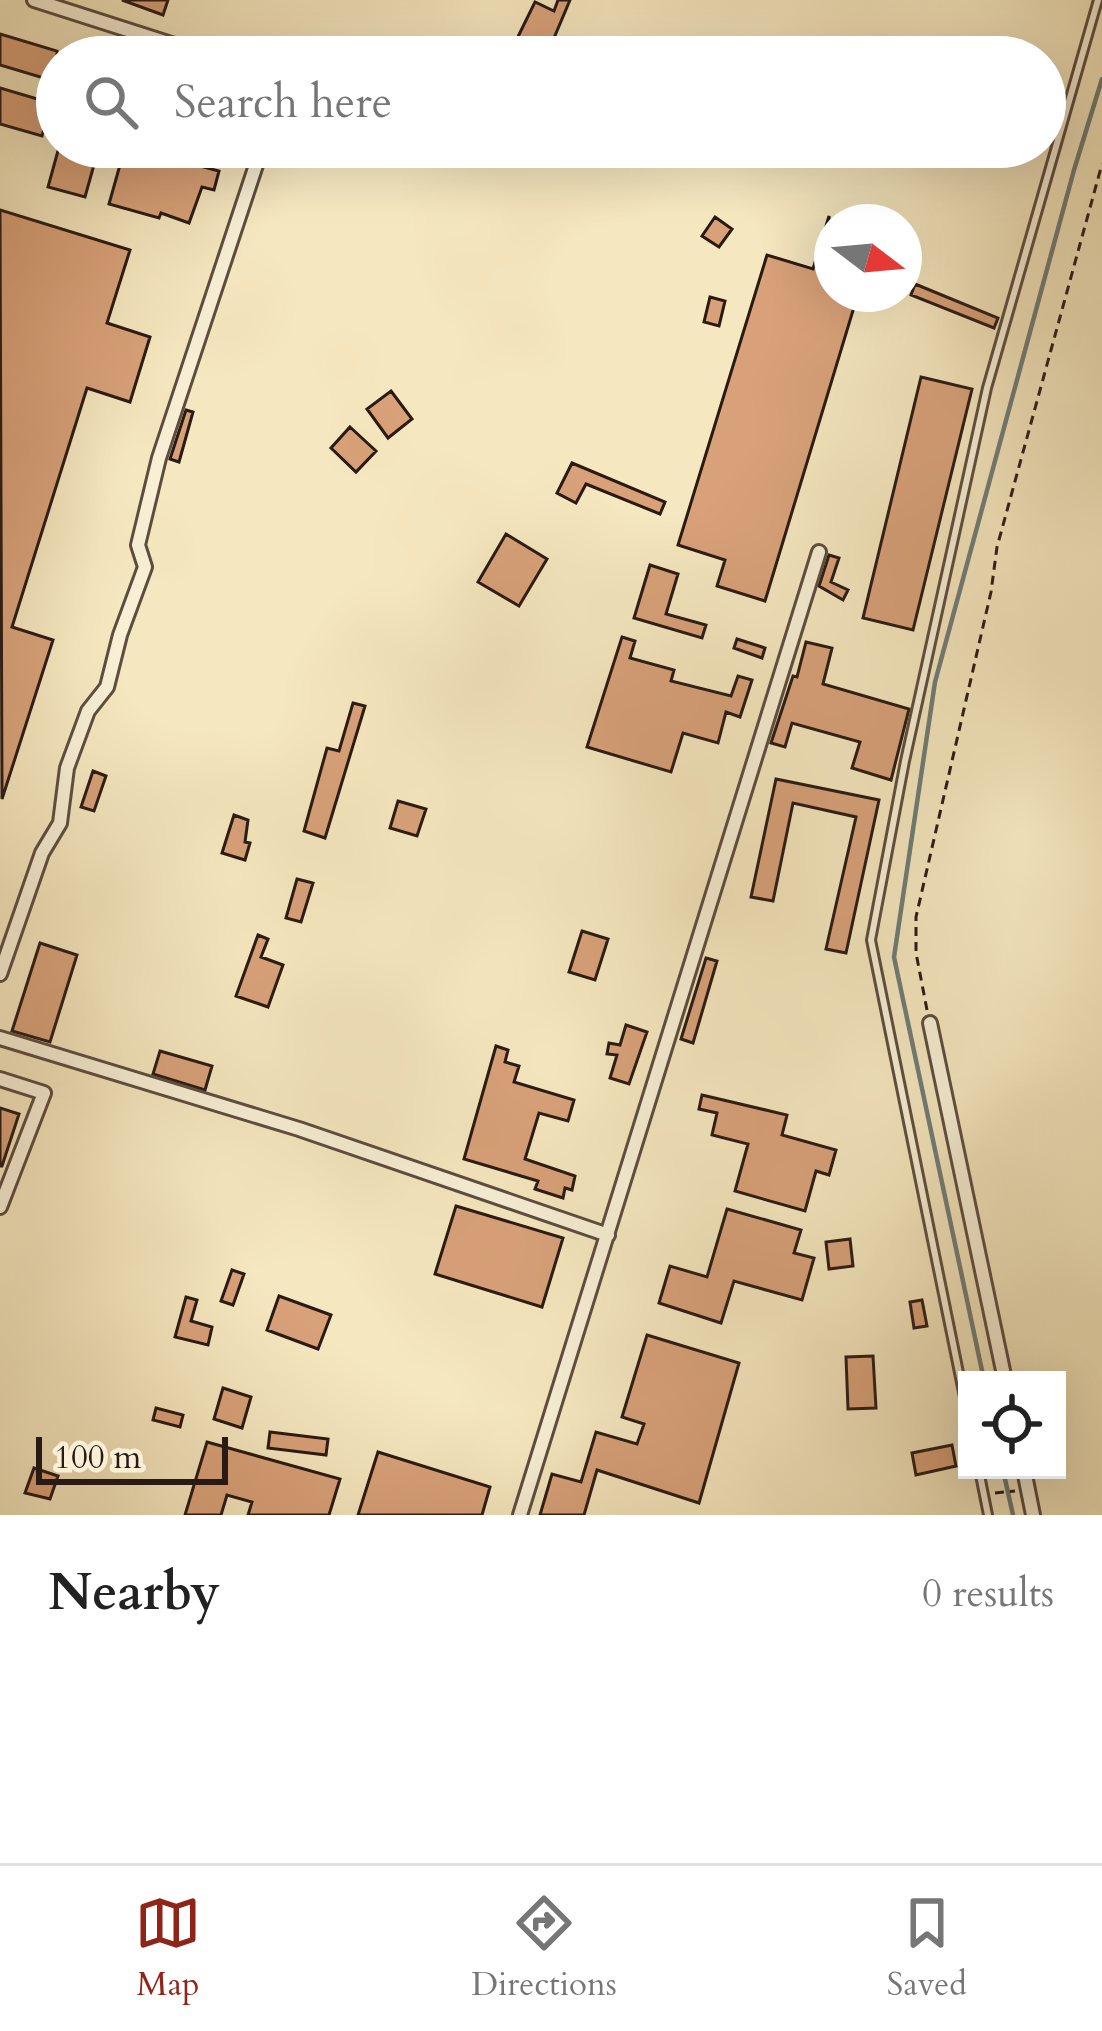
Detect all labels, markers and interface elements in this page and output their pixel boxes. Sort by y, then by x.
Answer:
search box [36,36,1066,168]
icon: search [78,69,144,135]
text: Search here [174,72,392,133]
north arrow [814,204,922,312]
map controls [958,1371,1066,1479]
button: locate [958,1371,1066,1479]
scale bar [36,1431,228,1484]
text: 100 m [54,1435,141,1480]
text: Nearby [48,1558,220,1628]
text: 0 results [922,1567,1054,1620]
tab: Map [135,1890,201,2007]
tab: Directions [471,1890,617,2007]
tab: Saved [887,1890,967,2007]

